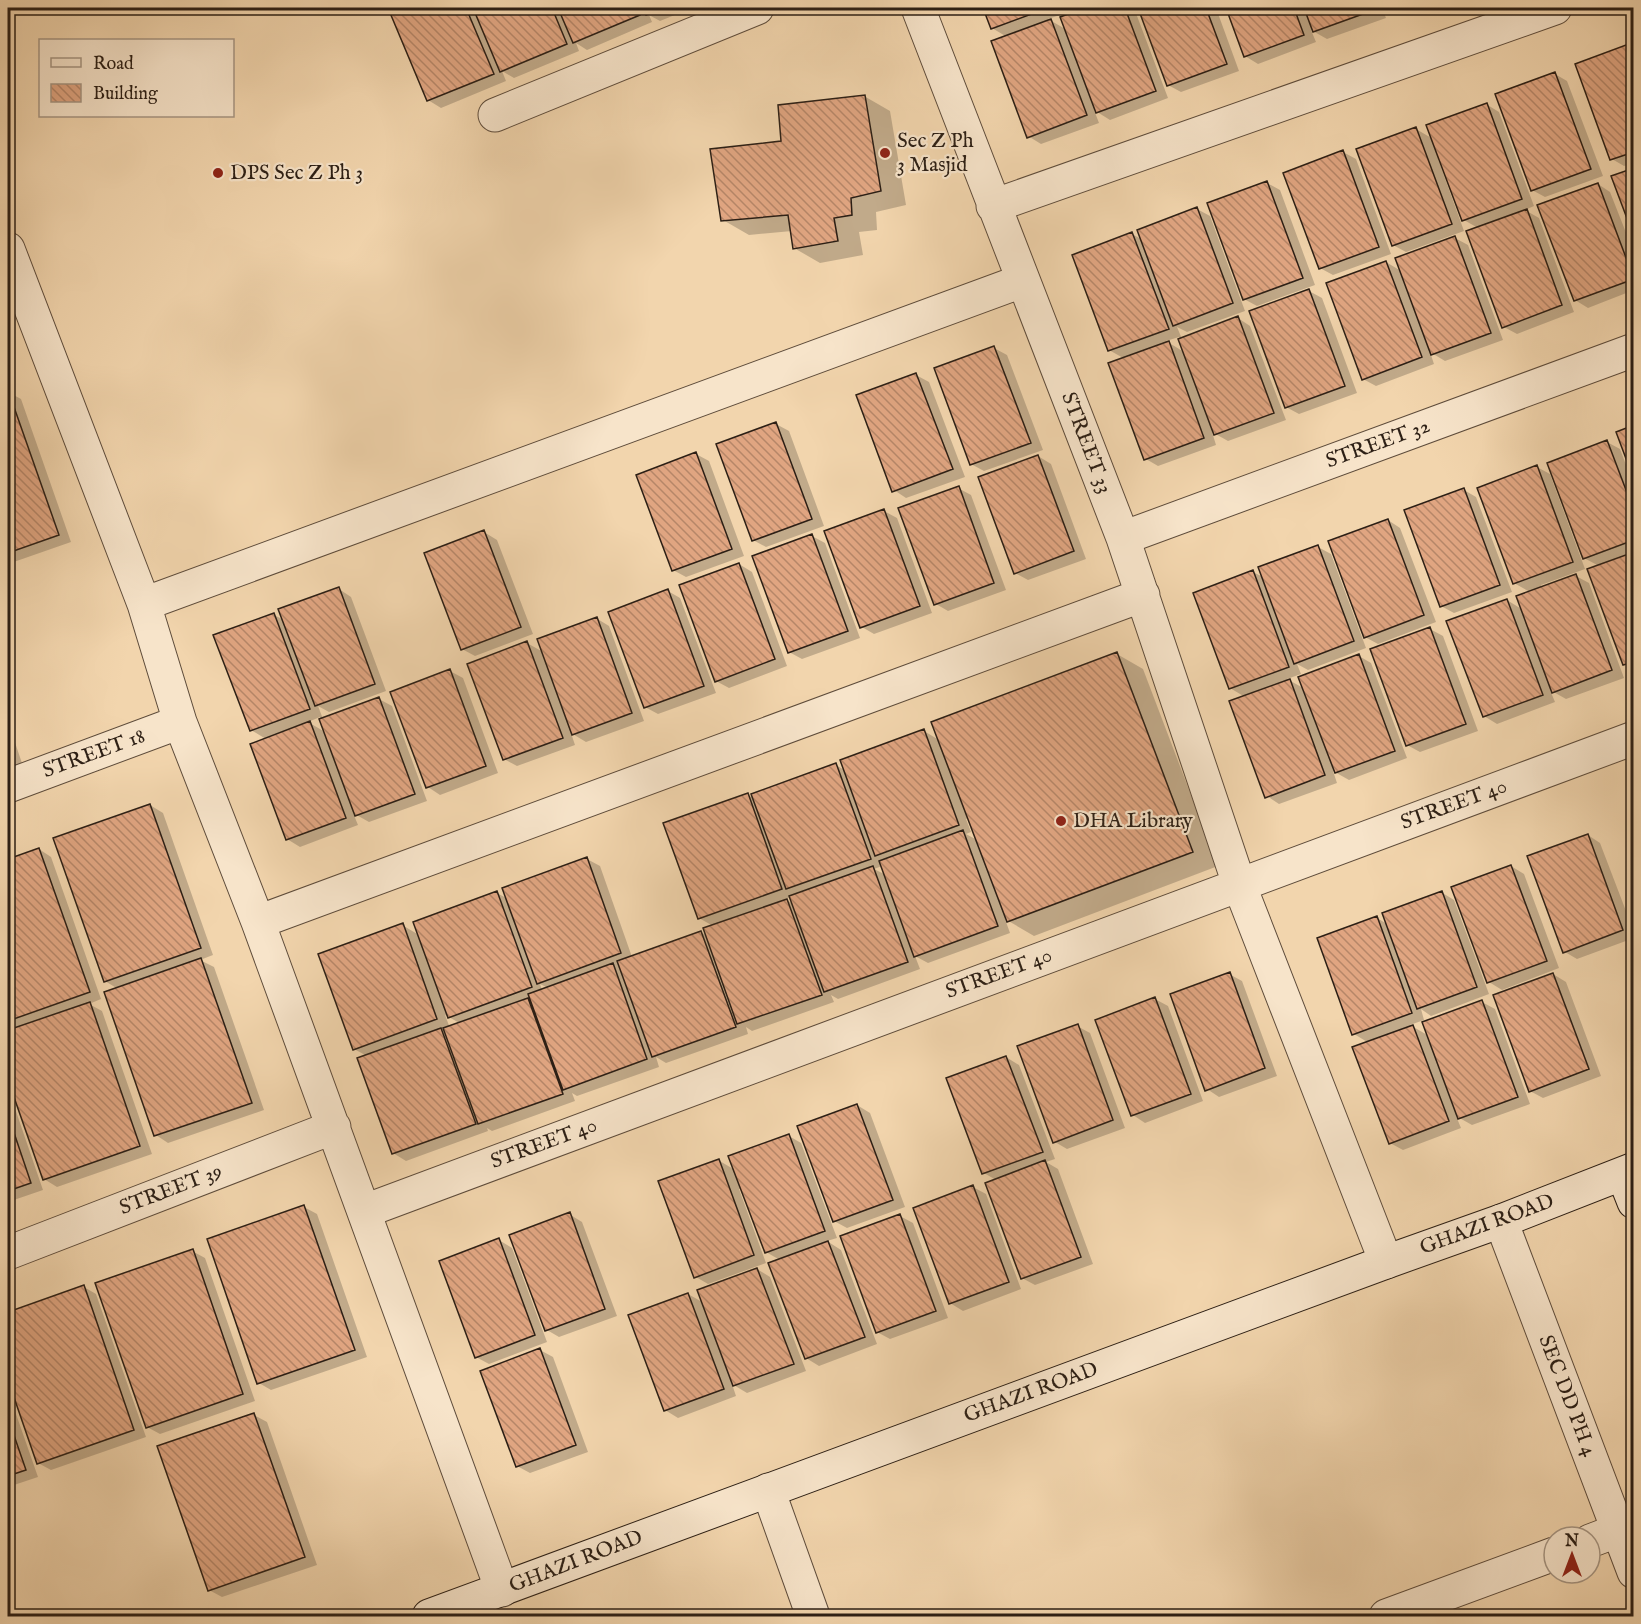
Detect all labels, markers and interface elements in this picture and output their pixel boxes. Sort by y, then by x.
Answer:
legend [39,39,234,117]
text: Road [93,53,134,76]
text: Building [93,83,158,106]
place label: Sec Z Ph 3 Masjid [897,128,974,179]
marker: Sec Z Ph 3 Masjid [878,146,892,160]
place label: DPS Sec Z Ph 3 [230,160,363,187]
marker: DPS Sec Z Ph 3 [211,166,225,180]
street label: STREET 33 [1054,388,1118,498]
street label: STREET 32 [1322,413,1434,475]
street label: STREET 18 [39,723,149,785]
street label: STREET 40 [1397,773,1511,837]
place label: DHA Library [1073,808,1194,835]
marker: DHA Library [1054,814,1068,828]
street label: STREET 40 [942,942,1056,1006]
street label: STREET 40 [487,1112,601,1176]
street label: STREET 39 [116,1158,226,1222]
street label: GHAZI ROAD [1416,1188,1558,1262]
street label: SEC DD PH 4 [1531,1331,1603,1461]
street label: GHAZI ROAD [960,1356,1102,1430]
street label: GHAZI ROAD [505,1524,647,1600]
north arrow [1542,1525,1602,1585]
text: N [1564,1532,1579,1552]

